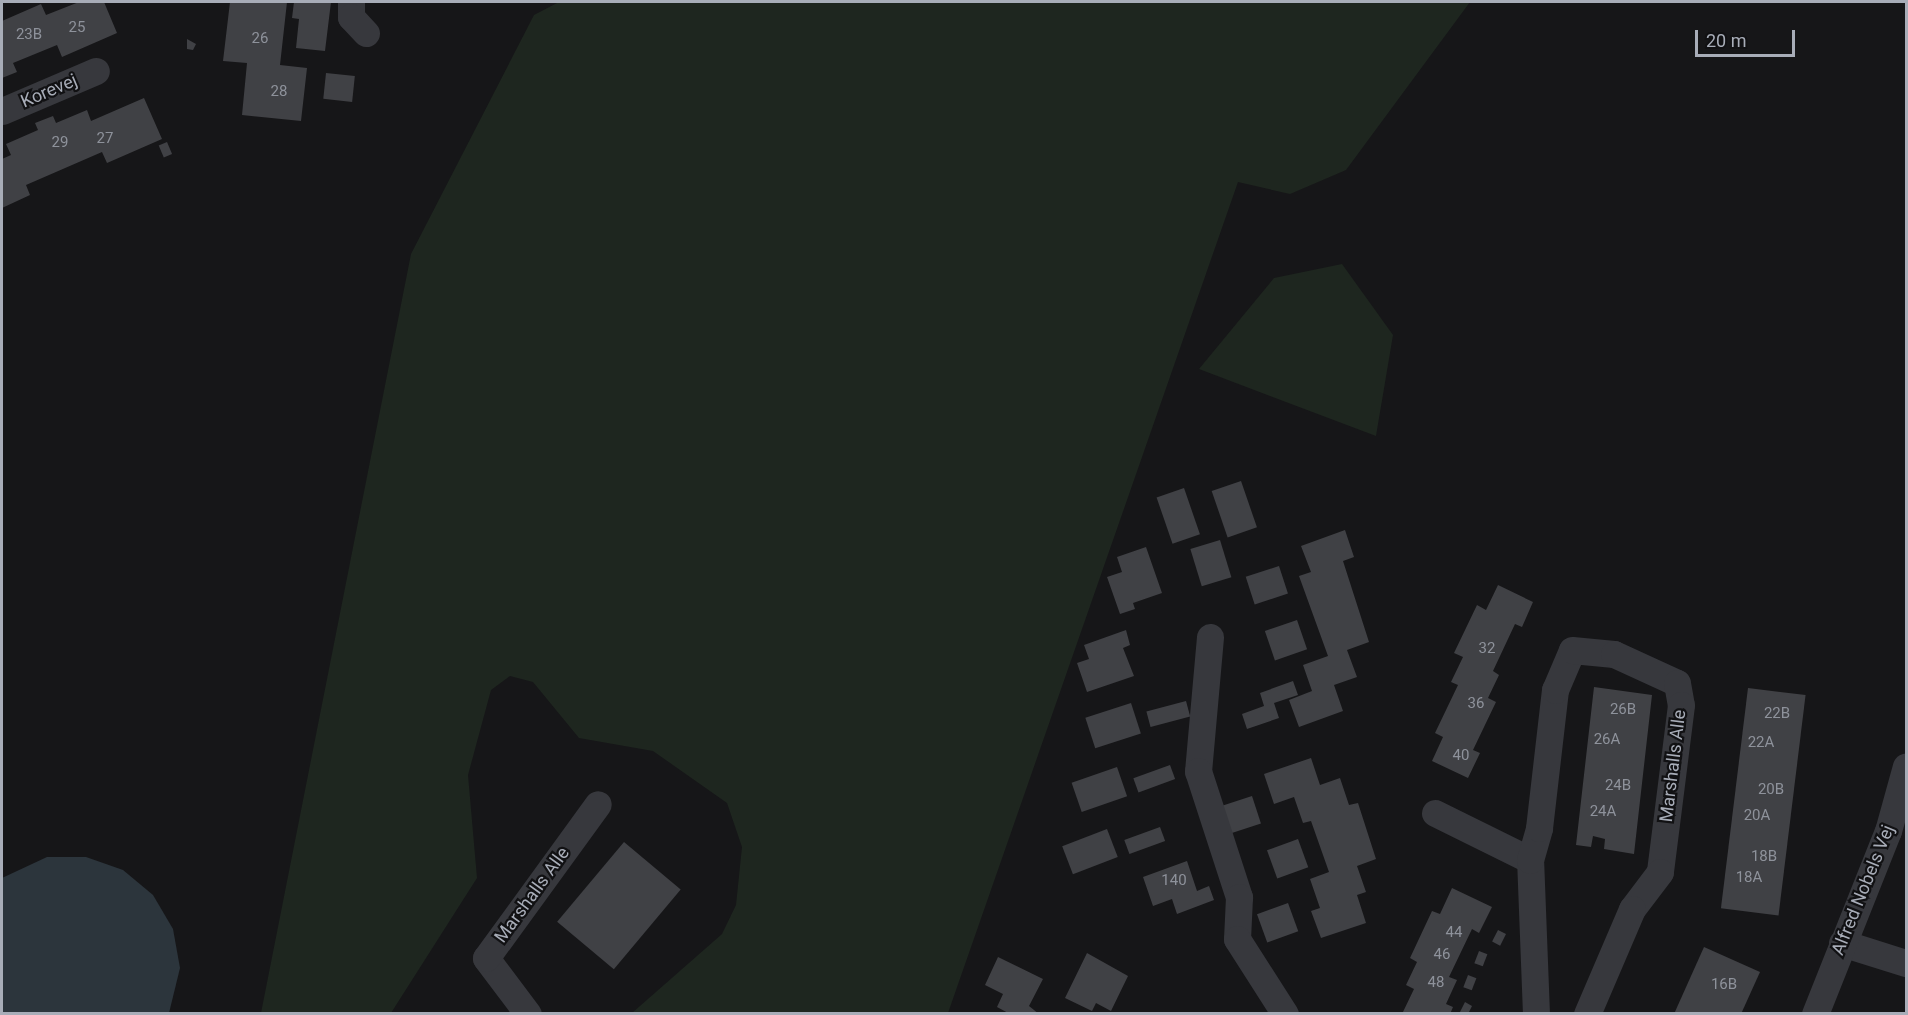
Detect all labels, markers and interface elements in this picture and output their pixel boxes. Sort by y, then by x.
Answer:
scale bar [1698,18,1798,56]
house number: 25 [69,19,85,37]
house number: 23B [16,26,42,44]
house number: 26 [252,30,268,48]
text: 20 m [1706,30,1746,51]
street label: Korevej [18,70,80,112]
house number: 28 [271,83,287,101]
house number: 27 [97,130,113,148]
house number: 29 [52,134,68,152]
house number: 32 [1479,640,1495,658]
house number: 36 [1468,695,1484,713]
house number: 26B [1610,701,1636,719]
house number: 22B [1764,705,1790,723]
street label: Marshalls Alle [1655,709,1691,823]
house number: 26A [1594,731,1620,749]
house number: 22A [1748,734,1774,752]
house number: 40 [1453,747,1469,765]
house number: 24B [1605,777,1631,795]
house number: 20B [1758,781,1784,799]
house number: 24A [1590,803,1616,821]
house number: 20A [1744,807,1770,825]
street label: Alfred Nobels Vej [1827,822,1899,958]
street label: Marshalls Alle [490,843,574,947]
house number: 18B [1751,848,1777,866]
house number: 18A [1736,869,1762,887]
house number: 140 [1161,872,1187,890]
house number: 44 [1446,924,1462,942]
house number: 46 [1434,946,1450,964]
house number: 48 [1428,974,1444,992]
house number: 16B [1711,976,1737,994]

